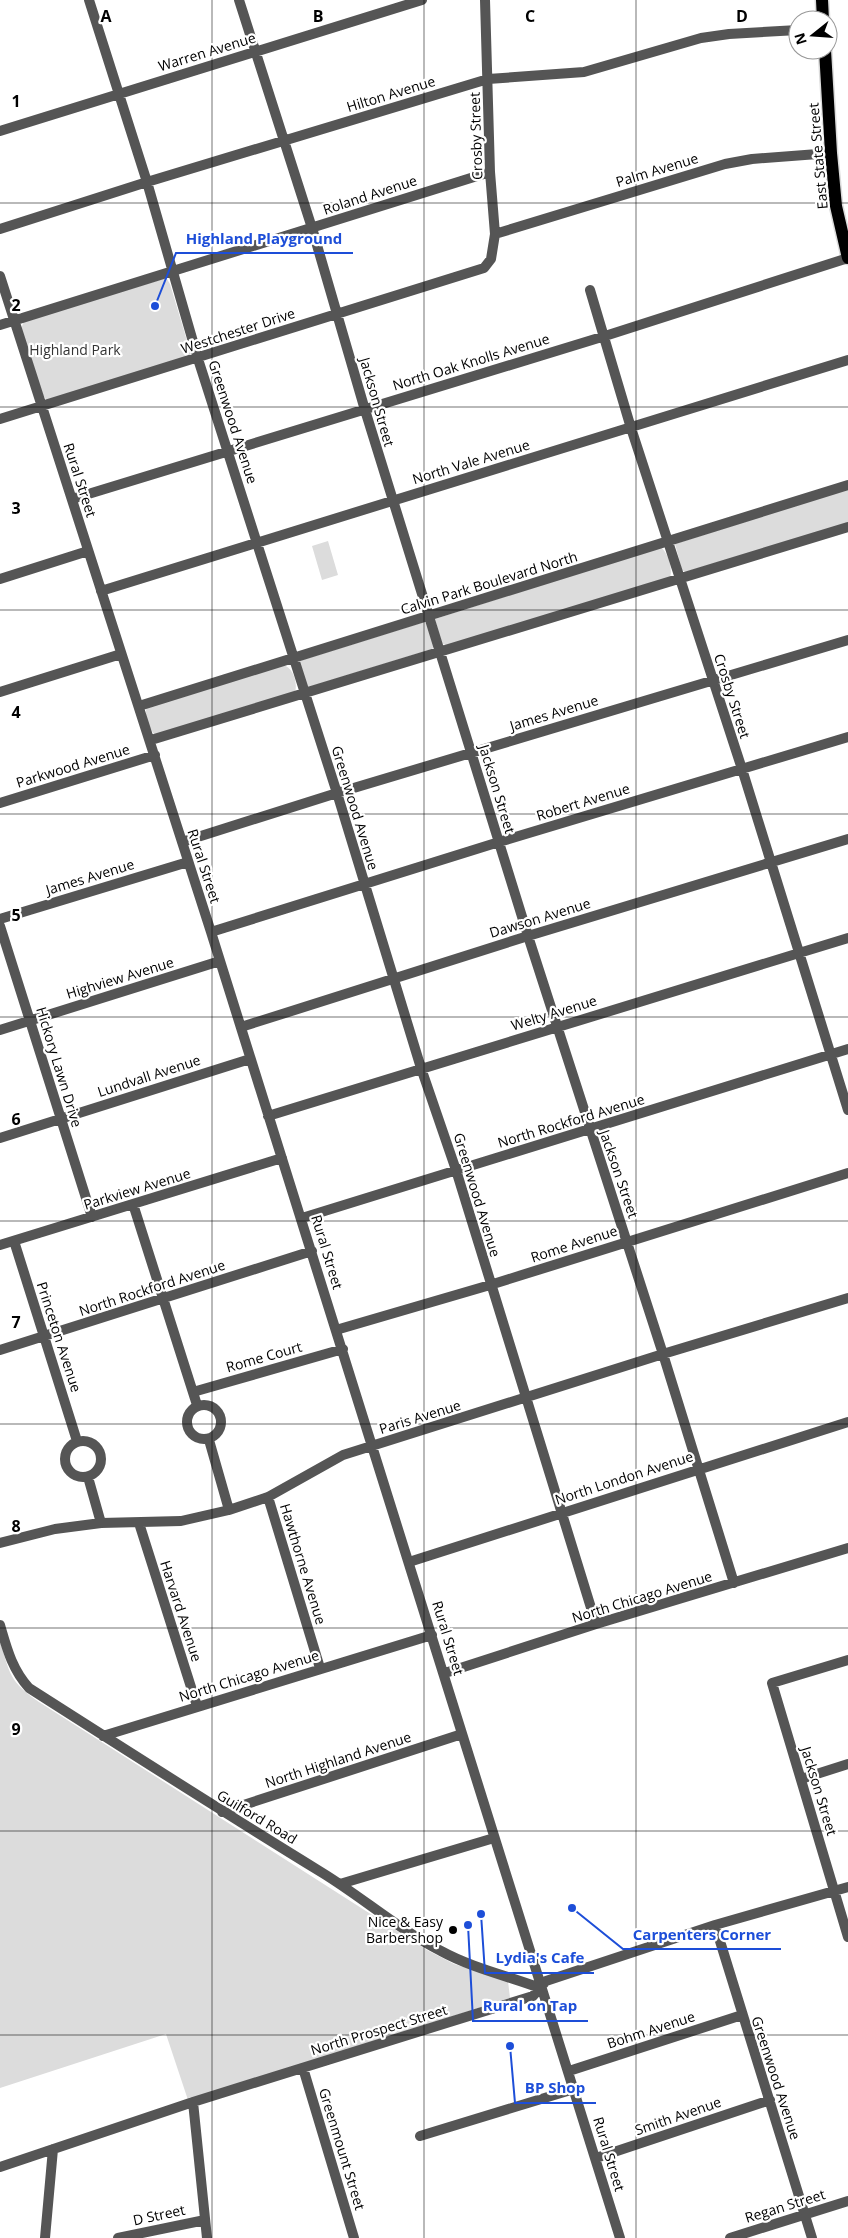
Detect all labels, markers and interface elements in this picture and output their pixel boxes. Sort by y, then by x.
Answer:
text: A [100,5,112,27]
text: B [313,5,323,27]
text: C [525,5,535,27]
text: D [736,5,748,27]
north arrow [788,10,838,60]
street label: Warren Avenue [156,28,258,75]
text: N [789,31,811,47]
street label: Hilton Avenue [344,71,438,116]
text: 1 [11,90,21,112]
street label: Crosby Street [464,92,487,180]
street label: East State Street [803,102,832,210]
street label: Palm Avenue [613,148,700,191]
street label: Roland Avenue [320,170,419,219]
callout: Highland Playground [176,223,353,253]
text: Highland Playground [186,228,342,248]
text: 2 [11,294,21,316]
street label: Westchester Drive [178,303,297,358]
street label: North Oak Knolls Avenue [390,329,552,394]
park label: Highland Park [29,340,121,359]
street label: Jackson Street [355,353,399,449]
street label: Greenwood Avenue [205,358,262,486]
street label: North Vale Avenue [410,435,532,488]
street label: Rural Street [60,440,101,519]
text: 3 [11,497,21,519]
street label: Calvin Park Boulevard North [398,547,580,619]
street label: Crosby Street [710,651,755,741]
street label: James Avenue [505,690,600,736]
text: 4 [11,701,21,723]
street label: Parkwood Avenue [14,739,132,792]
street label: Jackson Street [474,740,520,836]
street label: Greenwood Avenue [328,743,383,872]
street label: Robert Avenue [534,778,632,825]
street label: Rural Street [184,826,225,905]
street label: James Avenue [41,854,136,900]
street label: Dawson Avenue [487,893,593,942]
text: 5 [11,904,21,926]
street label: Highview Avenue [64,952,176,1003]
street label: Welty Avenue [509,990,599,1035]
street label: Hickory Lawn Drive [32,1004,87,1130]
street label: Lundvall Avenue [95,1050,203,1101]
street label: North Rockford Avenue [495,1089,647,1152]
text: 6 [11,1108,21,1130]
street label: Jackson Street [595,1125,643,1220]
street label: Greenwood Avenue [450,1130,505,1259]
street label: Parkview Avenue [81,1163,193,1214]
street label: Rural Street [307,1212,348,1291]
street label: Rome Avenue [528,1221,620,1267]
street label: North Rockford Avenue [76,1255,228,1320]
street label: Princeton Avenue [33,1279,86,1395]
text: 7 [11,1311,21,1333]
street label: Rome Court [224,1337,304,1376]
street label: Paris Avenue [377,1395,463,1438]
street label: North London Avenue [552,1446,695,1509]
street label: Hawthorne Avenue [276,1501,331,1627]
text: 8 [11,1515,21,1537]
street label: Harvard Avenue [156,1558,207,1664]
street label: North Chicago Avenue [569,1566,714,1627]
street label: Rural Street [428,1598,469,1677]
street label: North Chicago Avenue [176,1645,321,1706]
text: 9 [11,1718,21,1740]
street label: North Highland Avenue [262,1727,414,1792]
street label: Jackson Street [796,1742,842,1838]
street label: Guilford Road [214,1785,301,1848]
place label: Nice & Easy Barbershop [366,1912,444,1947]
callout: Carpenters Corner [623,1919,781,1949]
marker: Nice & Easy Barbershop [447,1924,459,1936]
text: Carpenters Corner [633,1924,771,1944]
callout: Lydia's Cafe [485,1943,594,1973]
text: Lydia's Cafe [496,1947,585,1967]
callout: Rural on Tap [473,1991,588,2021]
text: Rural on Tap [483,1995,577,2015]
street label: North Prospect Street [308,2000,450,2059]
street label: Bohm Avenue [604,2006,697,2053]
street label: Greenwood Avenue [748,2014,805,2142]
callout: BP Shop [515,2073,596,2103]
text: BP Shop [525,2077,585,2097]
street label: Greenmount Street [315,2086,370,2212]
street label: Smith Avenue [632,2092,724,2139]
street label: Rural Street [589,2114,630,2193]
street label: Regan Street [742,2184,827,2227]
street label: D Street [131,2200,187,2229]

